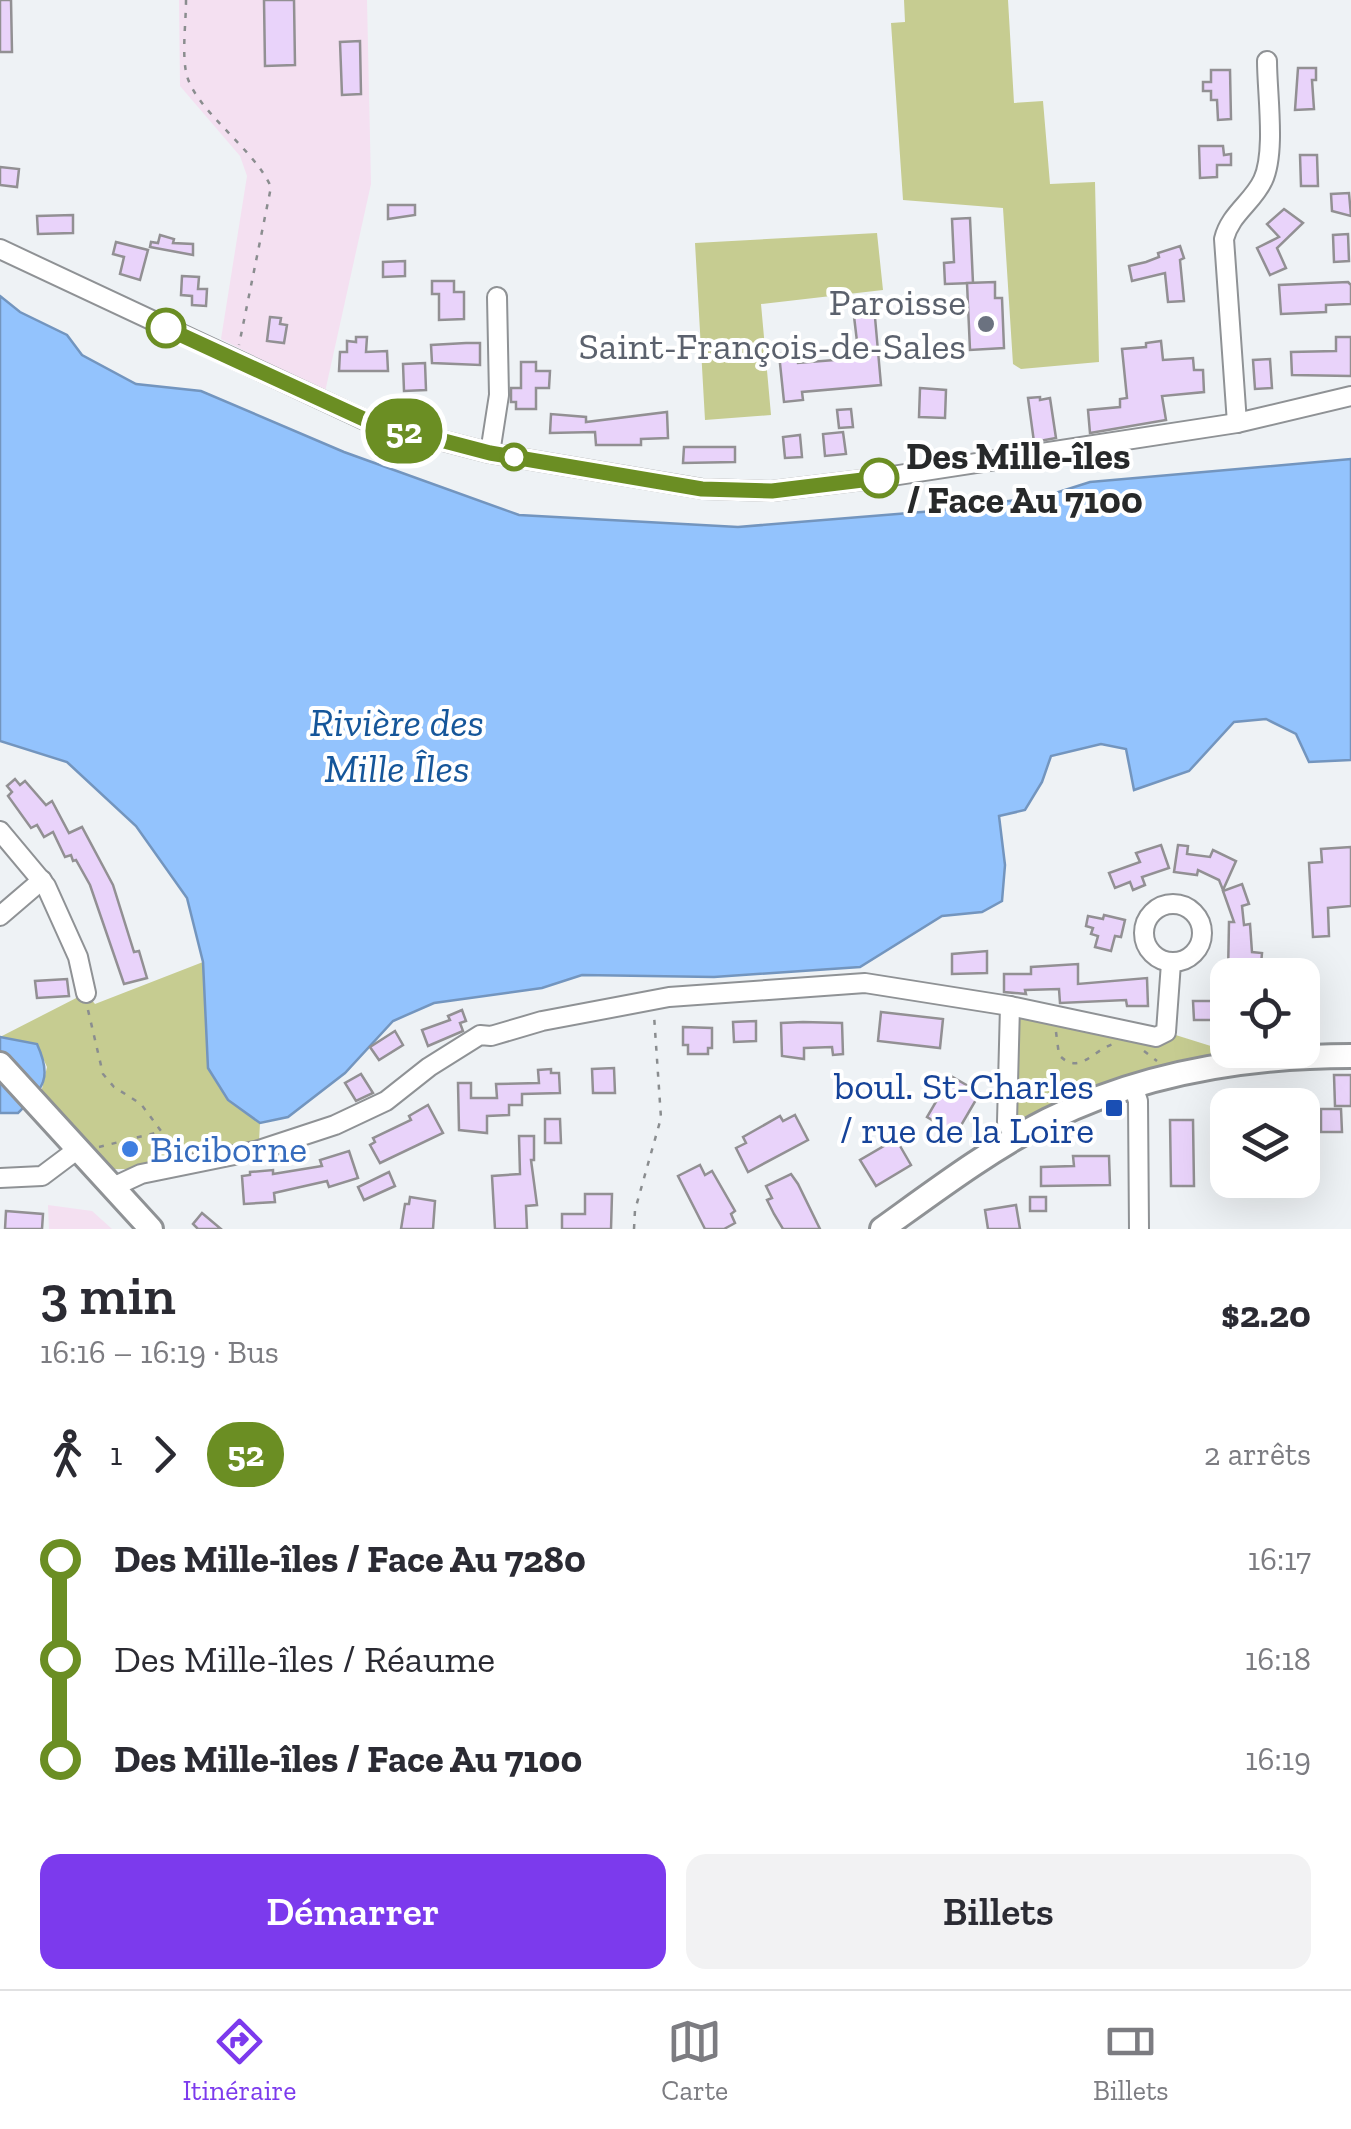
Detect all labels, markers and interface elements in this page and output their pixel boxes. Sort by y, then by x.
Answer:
place label: Paroisse Saint-François-de-Sales [579,279,966,369]
unlabelled marker [147,309,185,347]
marker: Paroisse Saint-François-de-Sales [975,313,997,335]
line badge: 52 [359,398,449,464]
text: 52 [385,410,423,452]
place label: Des Mille-îles / Face Au 7100 [906,433,1143,523]
unlabelled marker [501,444,527,470]
marker: Des Mille-îles / Face Au 7100 [860,459,898,497]
water label: Rivière des Mille Îles [310,698,484,792]
map controls [1210,958,1320,1198]
button: locate [1210,958,1320,1068]
place label: boul. St-Charles / rue de la Loire [833,1063,1094,1153]
button: layers [1210,1088,1320,1198]
marker: boul. St-Charles / rue de la Loire [1103,1097,1125,1119]
place label: Biciborne [150,1126,307,1172]
marker: Biciborne [119,1138,141,1160]
text: 3 min [40,1262,176,1328]
text: $2.20 [1221,1291,1311,1337]
text: 16:16 – 16:19 · Bus [40,1333,279,1371]
icon: walk [40,1427,95,1482]
icon: forward [137,1427,192,1482]
text: 52 [227,1433,264,1475]
text: 1 [110,1435,122,1473]
text: 2 arrêts [1204,1435,1311,1473]
text: Des Mille-îles / Face Au 7280 [114,1536,586,1582]
text: 16:17 [1248,1540,1311,1578]
text: Des Mille-îles / Réaume [114,1636,495,1682]
text: 16:18 [1245,1640,1311,1678]
text: Des Mille-îles / Face Au 7100 [114,1736,582,1782]
text: 16:19 [1245,1740,1311,1778]
button: Démarrer [40,1854,666,1969]
button: Billets [686,1854,1311,1969]
tab: Itinéraire [182,2014,296,2107]
tab: Carte [661,2014,728,2107]
tab: Billets [1093,2014,1169,2107]

